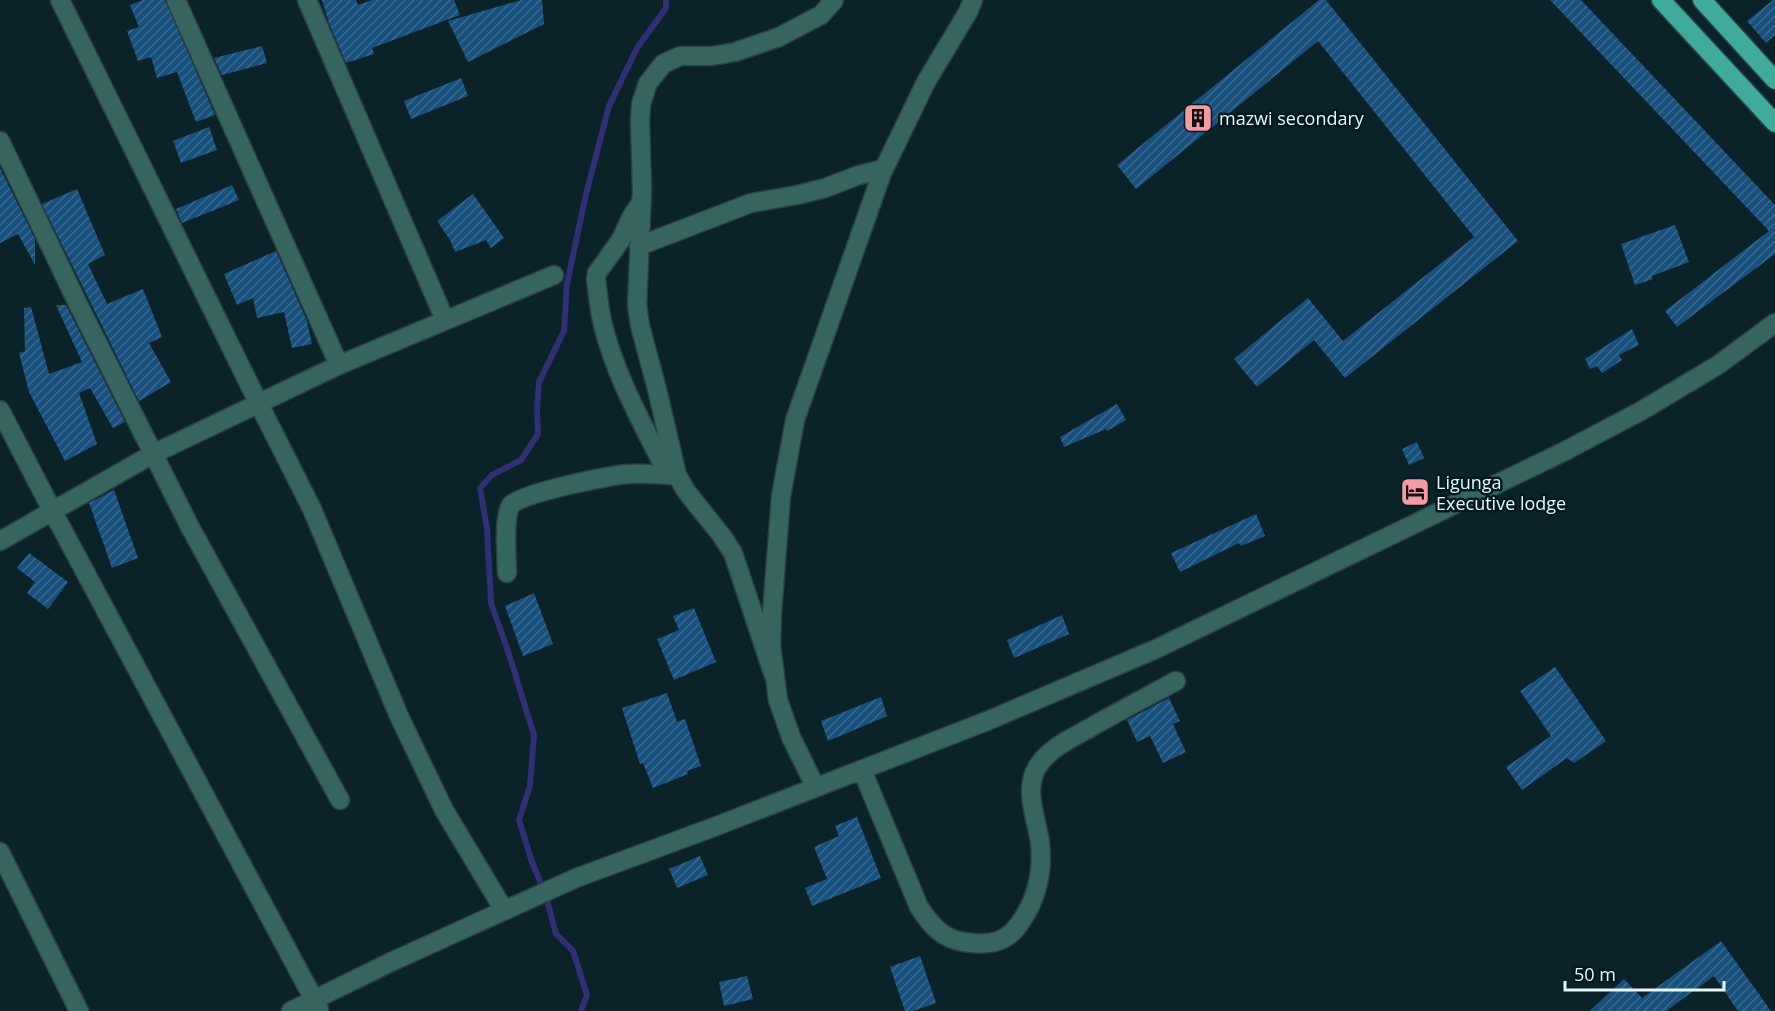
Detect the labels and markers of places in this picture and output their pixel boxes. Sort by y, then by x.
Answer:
building icon: mazwi secondary [1182,102,1214,134]
place label: mazwi secondary [1219,106,1365,130]
place label: Ligunga Executive lodge [1436,470,1566,515]
hotel icon: Ligunga Executive lodge [1399,476,1431,508]

